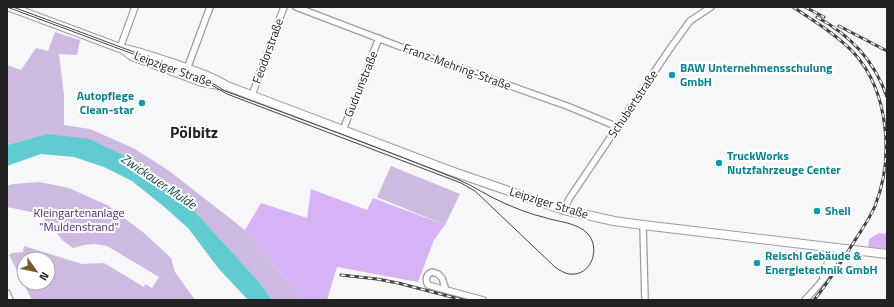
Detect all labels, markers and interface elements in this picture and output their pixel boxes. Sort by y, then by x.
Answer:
street label: Feodorstraße [247,16,288,86]
street label: Franz-Mehring-Straße [401,38,514,95]
street label: Leipziger Straße [132,46,215,91]
street label: Gudrunstraße [339,48,382,120]
place label: BAW Unternehmensschulung GmbH [680,58,833,91]
street label: Schubertstraße [603,66,662,141]
marker: BAW Unternehmensschulung GmbH [667,70,677,80]
place label: Autopflege Clean-star [77,86,135,119]
marker: Autopflege Clean-star [137,98,147,108]
district label: Pölbitz [170,120,218,144]
place label: TruckWorks Nutzfahrzeuge Center [727,146,841,179]
water label: Zwickauer Mulde [117,148,202,214]
marker: TruckWorks Nutzfahrzeuge Center [714,158,724,168]
street label: Leipziger Straße [507,182,591,224]
place label: Shell [825,201,851,220]
park label: Kleingartenanlage "Muldenstrand" [33,203,125,236]
marker: Shell [812,206,822,216]
place label: Reischl Gebäude & Energietechnik GmbH [765,246,878,279]
north arrow [16,251,56,291]
marker: Reischl Gebäude & Energietechnik GmbH [752,258,762,268]
text: N [36,269,53,284]

